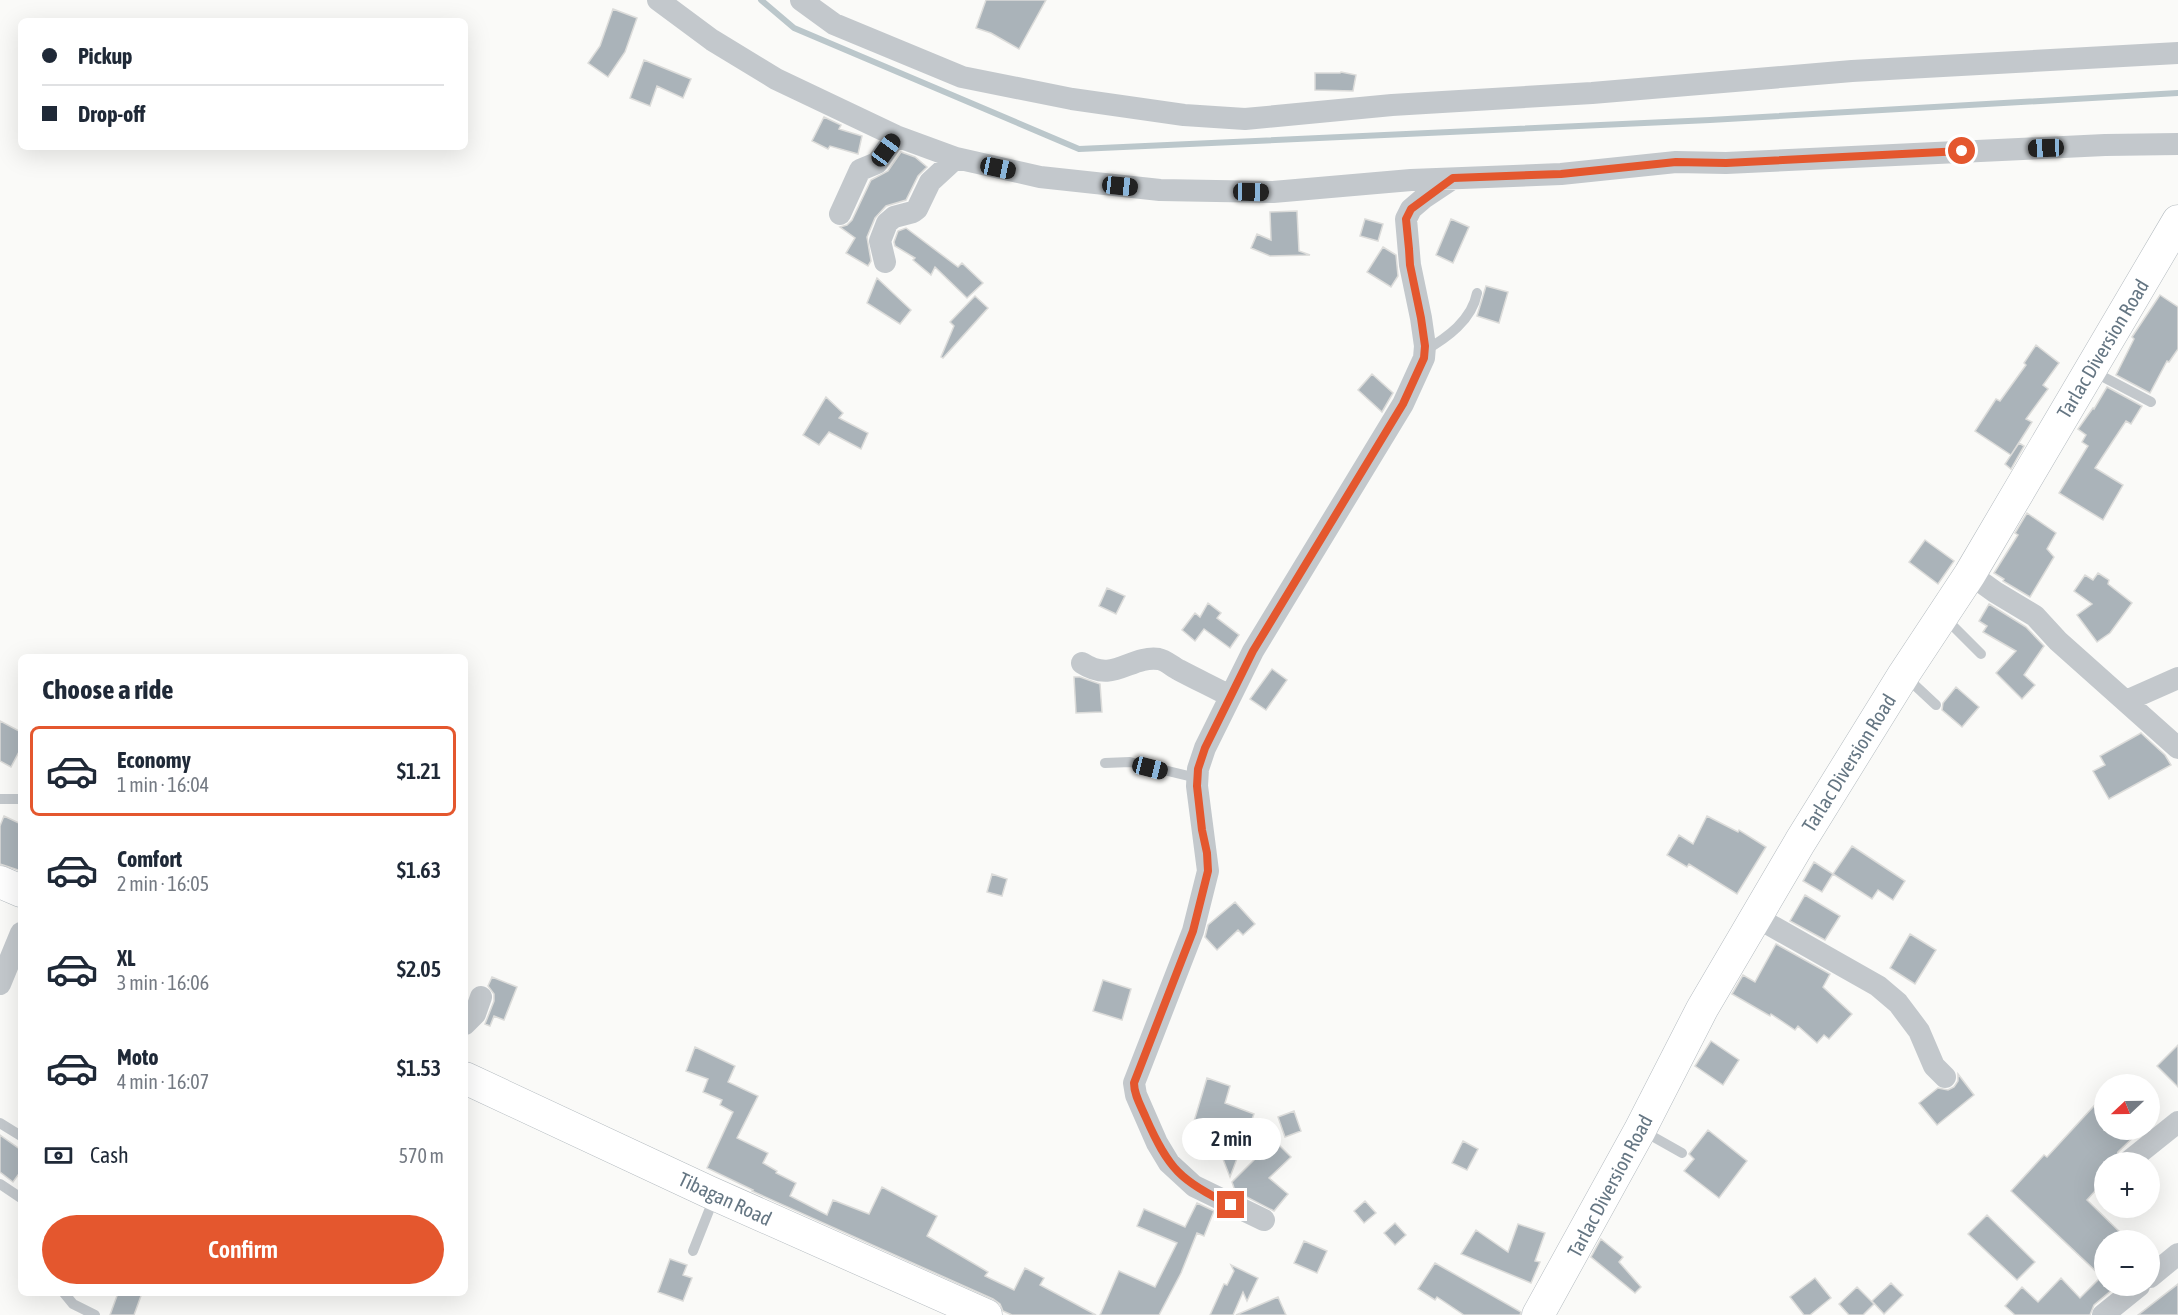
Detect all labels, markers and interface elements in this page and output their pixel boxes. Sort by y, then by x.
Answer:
text: Pickup [78,43,133,69]
text: Drop-off [78,101,145,127]
car [868,130,904,170]
route start [1948,137,1975,164]
car [2028,138,2064,158]
car [979,155,1017,181]
car [1101,175,1139,197]
car [1233,183,1269,201]
street label: Tarlac Diversion Road [2052,275,2153,422]
text: Choose a ride [42,674,174,705]
street label: Tarlac Diversion Road [1797,690,1900,836]
icon: car [45,744,99,798]
text: Economy [117,747,191,773]
car [1130,755,1170,781]
text: $1.21 [397,758,441,784]
text: 1 min · 16:04 [117,773,209,796]
icon: car [45,843,99,897]
text: Comfort [117,846,182,872]
text: $1.63 [397,857,441,883]
text: 2 min · 16:05 [117,872,209,895]
icon: car [45,942,99,996]
text: XL [117,945,135,971]
text: $2.05 [397,956,441,982]
text: 3 min · 16:06 [117,971,209,994]
icon: car [45,1041,99,1095]
text: Moto [117,1044,159,1070]
text: $1.53 [397,1055,441,1081]
text: 4 min · 16:07 [117,1070,209,1093]
north arrow [2094,1074,2160,1140]
map controls [2094,1074,2160,1296]
street label: Tarlac Diversion Road [1562,1111,1657,1261]
callout: 2 min [1182,1118,1280,1160]
text: 2 min [1211,1127,1252,1150]
icon: cash [42,1139,75,1172]
text: Cash [90,1142,129,1168]
text: 570 m [399,1144,444,1167]
button: + [2094,1152,2160,1218]
street label: Tibagan Road [675,1167,775,1230]
route end [1217,1191,1244,1218]
button: Confirm [42,1215,444,1284]
button: − [2094,1230,2160,1296]

